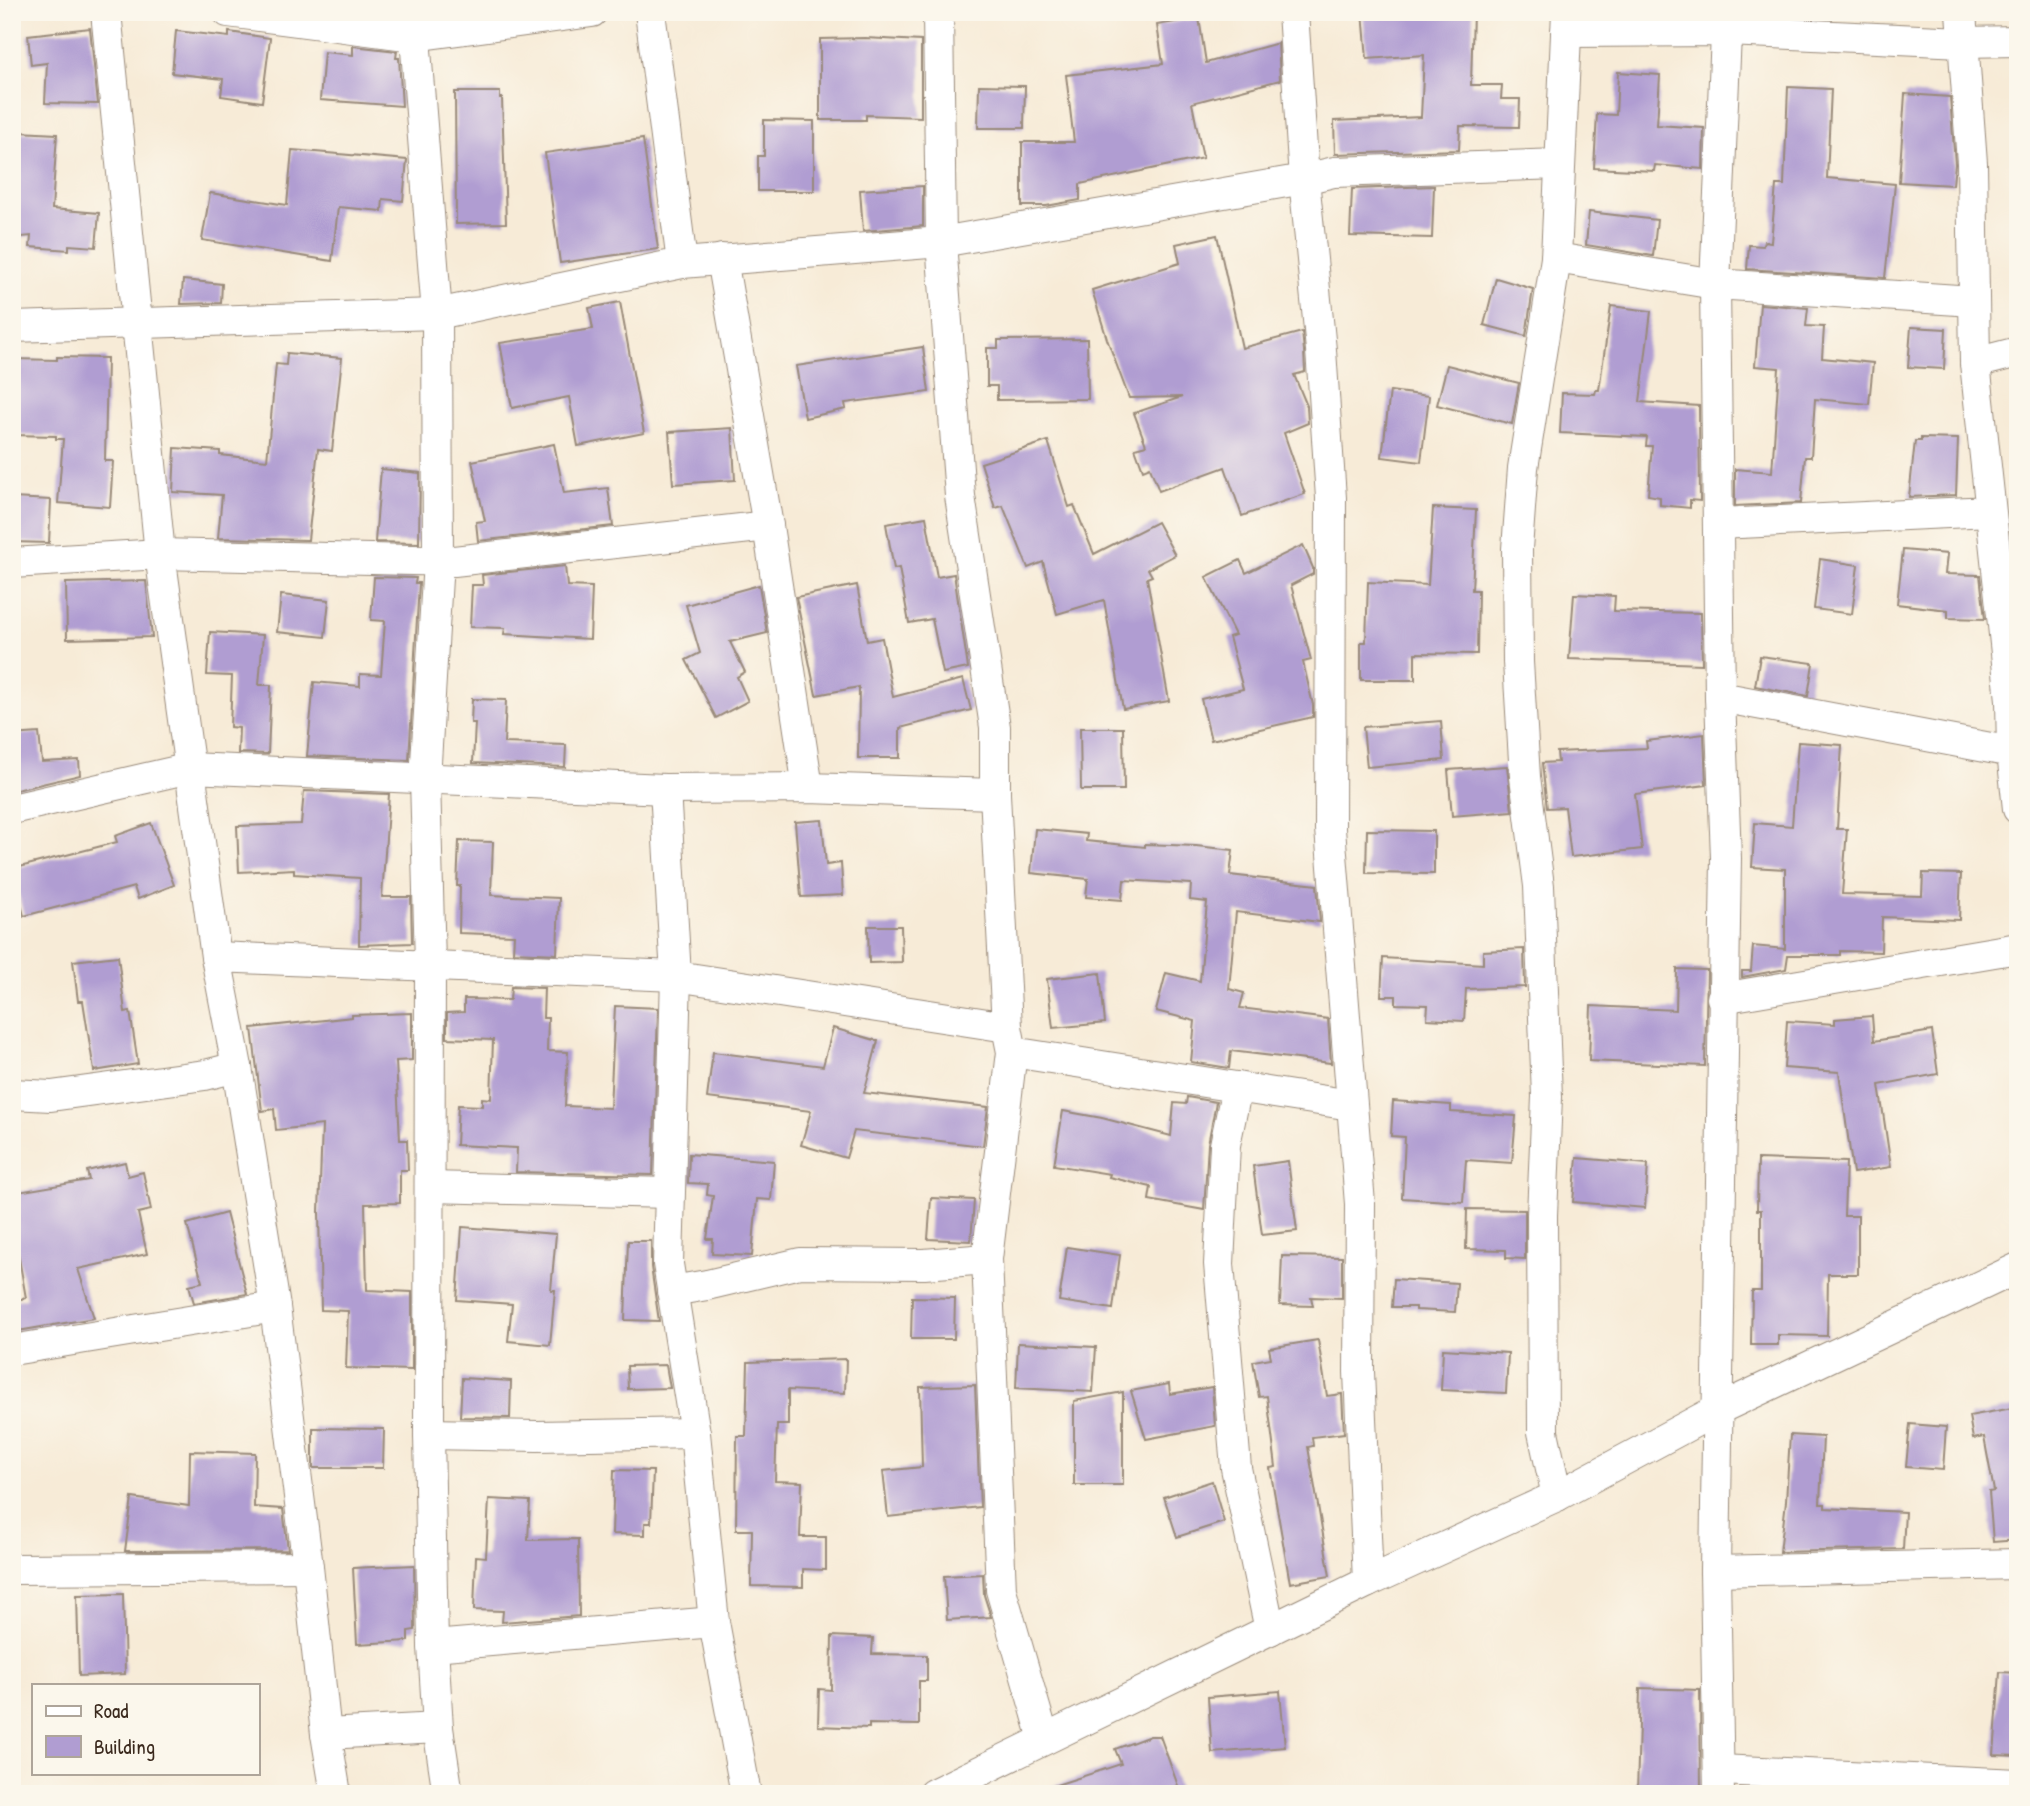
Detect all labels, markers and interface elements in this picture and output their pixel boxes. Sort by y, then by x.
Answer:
legend [32,1684,259,1774]
text: Road [94,1696,128,1725]
text: Building [94,1732,155,1761]

